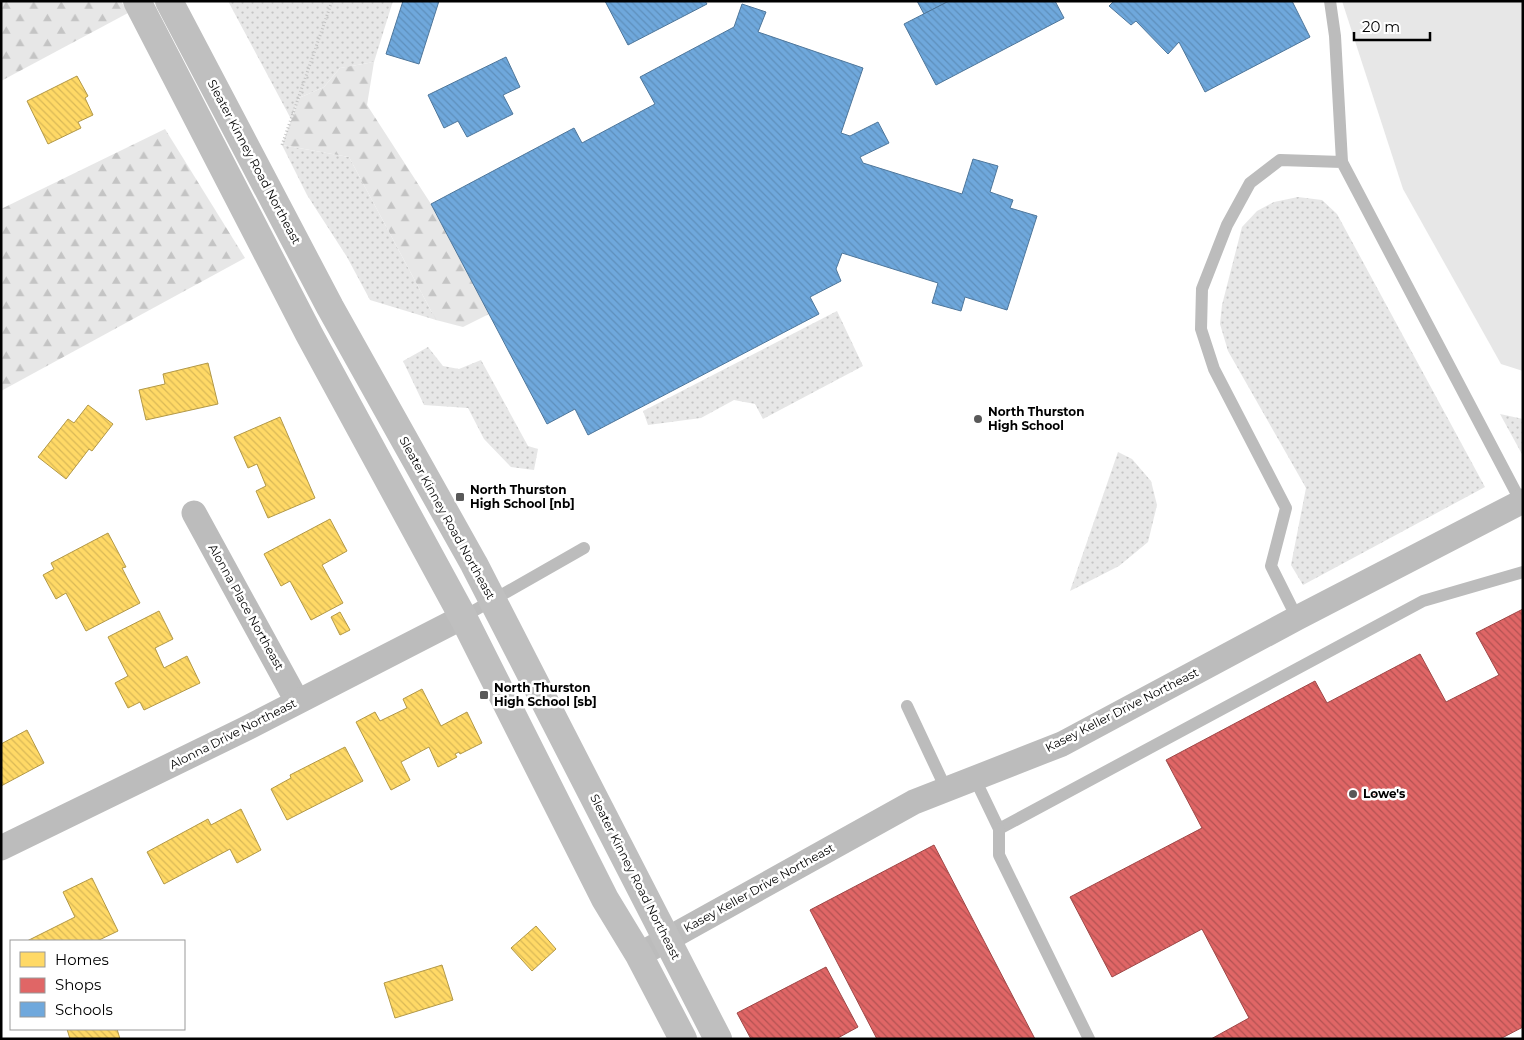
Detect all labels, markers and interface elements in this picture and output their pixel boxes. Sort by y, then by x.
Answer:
scale bar [1354,10,1430,42]
text: 20 m [1362,17,1400,36]
street label: Sleater Kinney Road Northeast [205,77,304,247]
place label: North Thurston High School [988,404,1084,433]
marker: North Thurston High School [972,413,984,425]
street label: Sleater Kinney Road Northeast [396,434,499,602]
place label: North Thurston High School [nb] [470,482,575,511]
marker: North Thurston High School [nb] [454,491,466,503]
street label: Alonna Place Northeast [205,541,287,673]
street label: Kasey Keller Drive Northeast [1043,664,1201,755]
place label: North Thurston High School [sb] [494,680,597,709]
marker: North Thurston High School [sb] [478,689,490,701]
street label: Alonna Drive Northeast [167,695,299,772]
place label: Lowe's [1363,786,1406,801]
marker: Lowe's [1347,788,1359,800]
street label: Sleater Kinney Road Northeast [587,791,684,962]
street label: Kasey Keller Drive Northeast [681,840,837,935]
legend [10,940,185,1030]
text: Homes [55,950,109,969]
text: Shops [55,975,101,994]
text: Schools [55,1000,113,1019]

